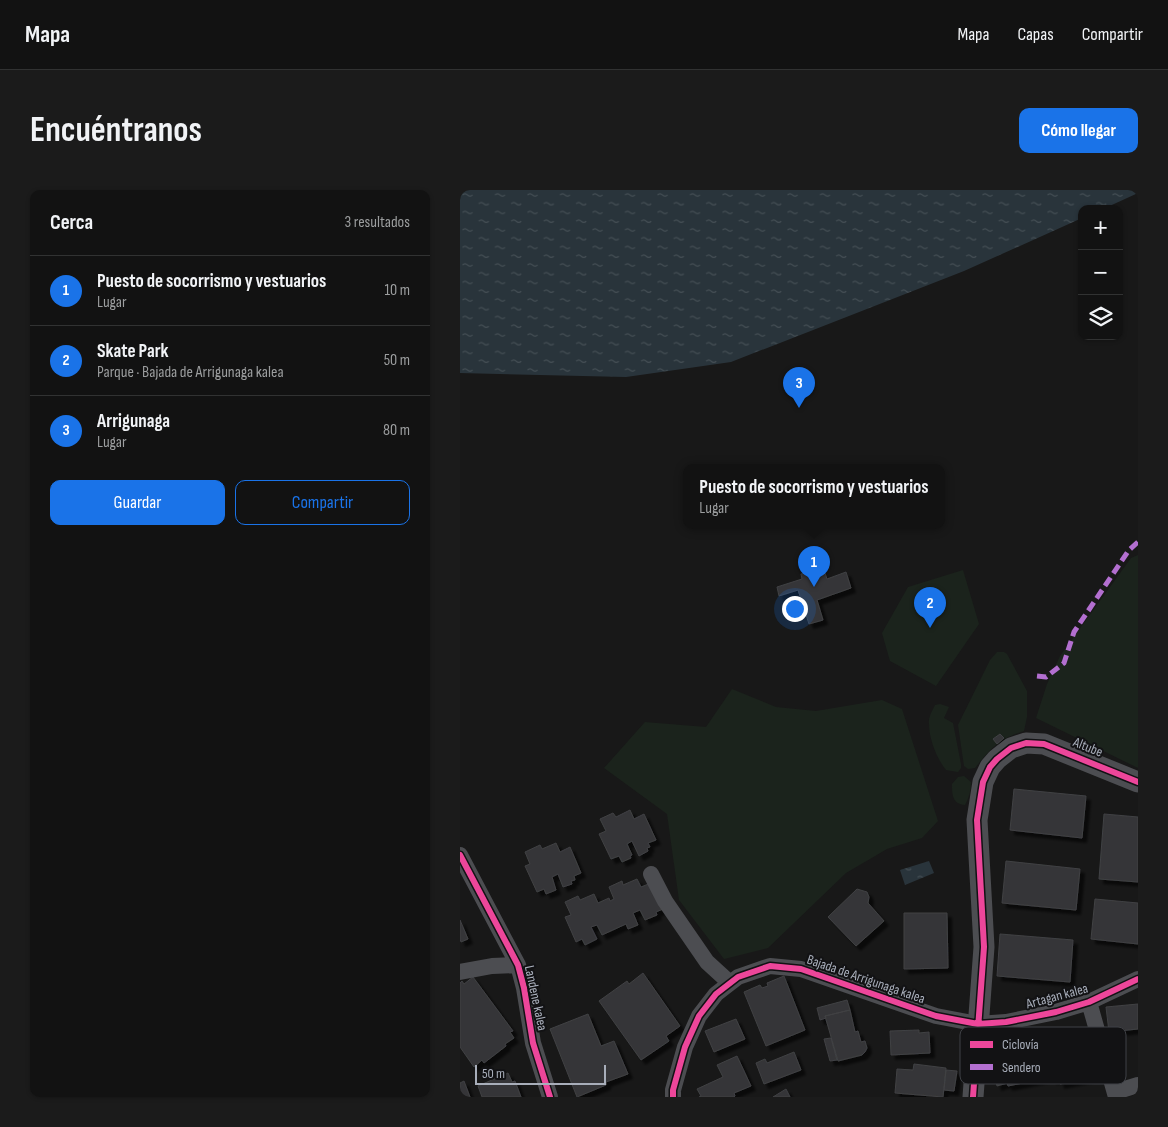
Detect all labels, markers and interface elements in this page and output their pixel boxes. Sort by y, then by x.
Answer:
text: Mapa [25,20,70,49]
text: Mapa [957,24,989,45]
text: Capas [1017,24,1054,45]
text: Compartir [1082,24,1143,45]
button: Cómo llegar [1019,108,1138,153]
text: Encuéntranos [30,109,202,152]
map controls [1078,205,1123,340]
button: + [1078,205,1123,250]
text: Cerca [50,210,93,235]
text: 3 resultados [345,213,410,232]
button: − [1078,250,1123,295]
text: Puesto de socorrismo y vestuarios [97,270,326,293]
text: 1 [63,281,69,300]
text: 10 m [384,281,410,300]
text: Lugar [97,293,127,312]
button: layers [1078,295,1123,340]
text: Skate Park [97,340,169,363]
text: 2 [62,351,70,370]
text: 50 m [384,351,410,370]
text: Parque · Bajada de Arrigunaga kalea [97,363,284,382]
pin: 3 [783,367,815,408]
text: Arrigunaga [97,410,170,433]
text: 3 [62,421,70,440]
text: 80 m [383,421,410,440]
text: Lugar [97,433,127,452]
popup [683,464,945,529]
text: Puesto de socorrismo y vestuarios [699,476,929,499]
button: Guardar [50,480,225,525]
button: Compartir [235,480,410,525]
text: Lugar [699,499,729,518]
pin: 1 [798,546,830,587]
pin: 2 [914,587,946,628]
your location [782,596,808,622]
street label: Altube [1070,733,1105,761]
street label: Bajada de Arrigunaga kalea [805,951,927,1007]
street label: Landene kalea [521,964,551,1032]
street label: Artagan kalea [1023,980,1090,1013]
legend [960,1027,1126,1084]
text: Ciclovía [1002,1036,1039,1053]
text: Sendero [1002,1059,1041,1076]
scale bar [475,1062,606,1085]
text: 50 m [482,1065,505,1082]

